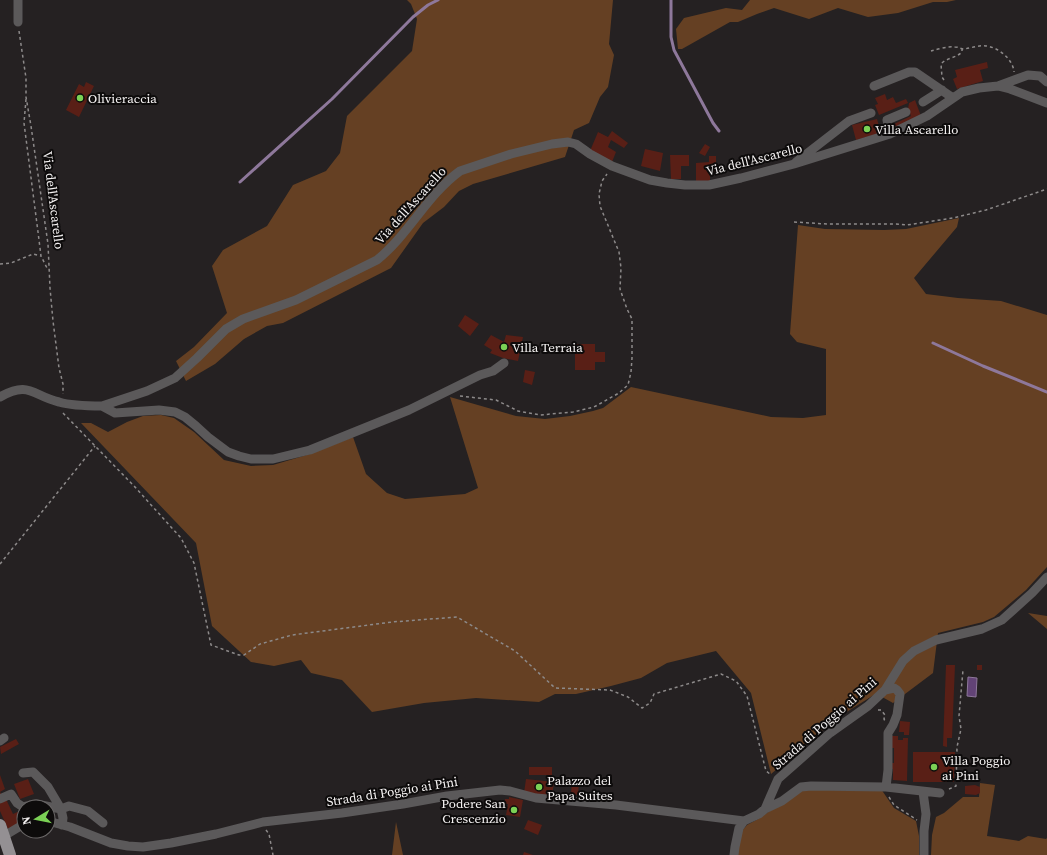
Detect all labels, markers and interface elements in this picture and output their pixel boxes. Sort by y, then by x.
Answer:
place label: Olivieraccia [88,90,157,107]
marker: Olivieraccia [75,93,85,103]
place label: Villa Ascarello [875,121,958,138]
marker: Villa Ascarello [862,124,872,134]
street label: Via dell'Ascarello [704,139,804,180]
street label: Via dell'Ascarello [39,150,68,250]
street label: Via dell'Ascarello [371,163,450,248]
place label: Villa Terraia [512,339,583,356]
marker: Villa Terraia [499,342,509,352]
street label: Strada di Poggio ai Pini [769,673,880,773]
place label: Villa Poggio ai Pini [942,752,1010,784]
marker: Villa Poggio ai Pini [929,762,939,772]
place label: Palazzo del Papa Suites [547,772,613,804]
street label: Strada di Poggio ai Pini [325,773,459,810]
marker: Palazzo del Papa Suites [534,782,544,792]
place label: Podere San Crescenzio [441,795,506,827]
north arrow [16,799,56,839]
marker: Podere San Crescenzio [509,805,519,815]
text: N [19,815,35,826]

